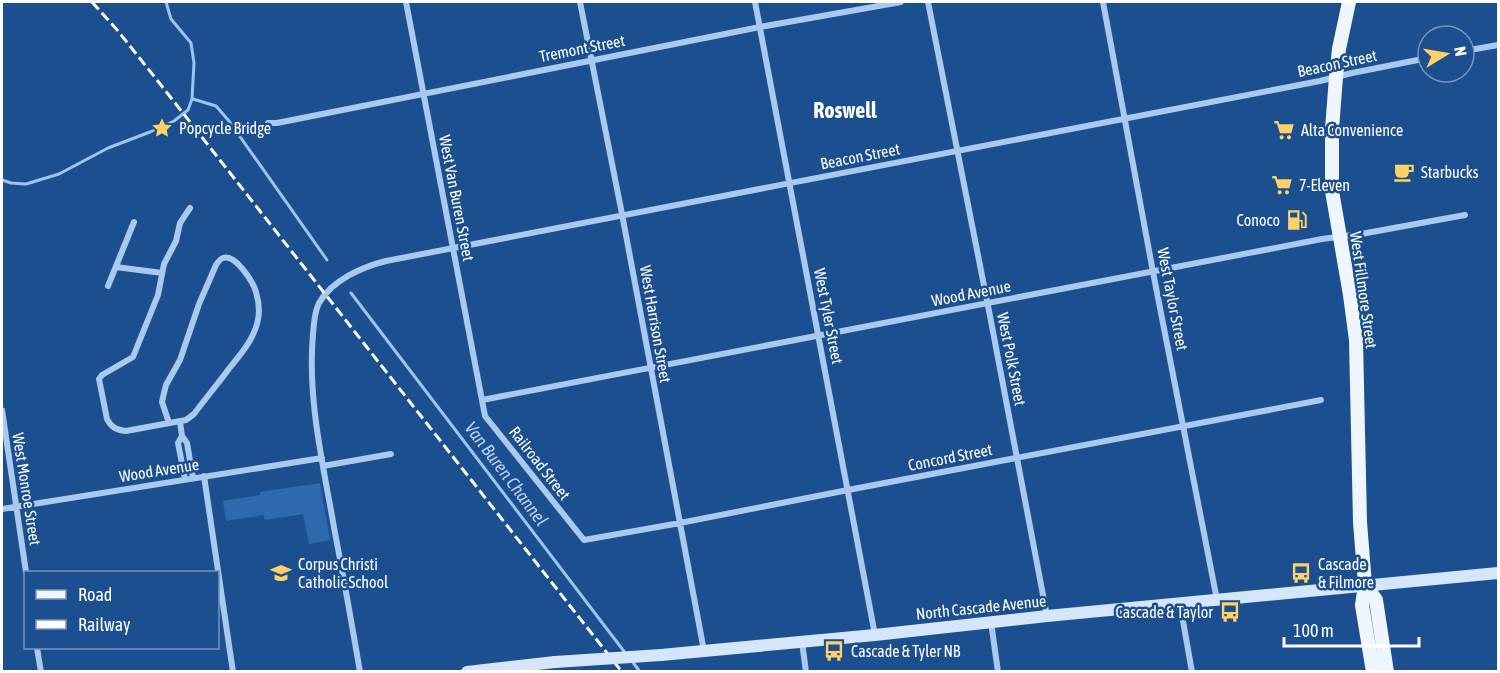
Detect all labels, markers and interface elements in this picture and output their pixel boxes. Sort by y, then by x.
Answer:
north arrow [1416,24,1476,84]
street label: Tremont Street [538,31,627,65]
text: N [1451,45,1470,57]
street label: Beacon Street [1296,46,1379,80]
district label: Roswell [813,97,878,123]
place icon: Popcycle Bridge [150,116,174,140]
supermarket icon: Alta Convenience [1272,118,1296,142]
place label: Popcycle Bridge [179,119,271,138]
place label: Alta Convenience [1301,121,1403,139]
street label: West Van Buren Street [436,133,478,263]
street label: Beacon Street [819,139,902,173]
cafe icon: Starbucks [1392,160,1416,184]
place label: Starbucks [1421,163,1479,181]
supermarket icon: 7-Eleven [1270,173,1294,197]
place label: 7-Eleven [1299,176,1350,194]
fuel station icon: Conoco [1285,208,1309,232]
place label: Conoco [1237,211,1280,229]
street label: West Fillmore Street [1347,230,1381,350]
street label: West Taylor Street [1153,246,1192,353]
street label: West Harrison Street [637,264,675,384]
street label: West Tyler Street [810,267,847,366]
street label: Wood Avenue [930,277,1012,309]
street label: West Polk Street [994,311,1030,408]
water label: Van Buren Channel [460,418,552,530]
street label: Railroad Street [506,423,574,503]
street label: West Monroe Street [9,431,45,547]
street label: Concord Street [906,440,994,474]
street label: Wood Avenue [118,455,200,485]
place label: Corpus Christi Catholic School [298,555,389,591]
place label: Cascade & Filmore [1318,555,1374,591]
school or university icon: Corpus Christi Catholic School [269,561,293,585]
bus stop icon: Cascade & Filmore [1289,561,1313,585]
legend [24,571,219,649]
text: Road [78,584,112,605]
street label: North Cascade Avenue [915,591,1047,623]
bus stop icon: Cascade & Taylor [1218,600,1242,624]
place label: Cascade & Taylor [1116,603,1213,622]
scale bar [1284,610,1419,648]
text: Railway [78,614,130,635]
text: 100 m [1293,620,1334,641]
bus stop icon: Cascade & Tyler NB [822,639,846,663]
place label: Cascade & Tyler NB [851,642,961,661]

